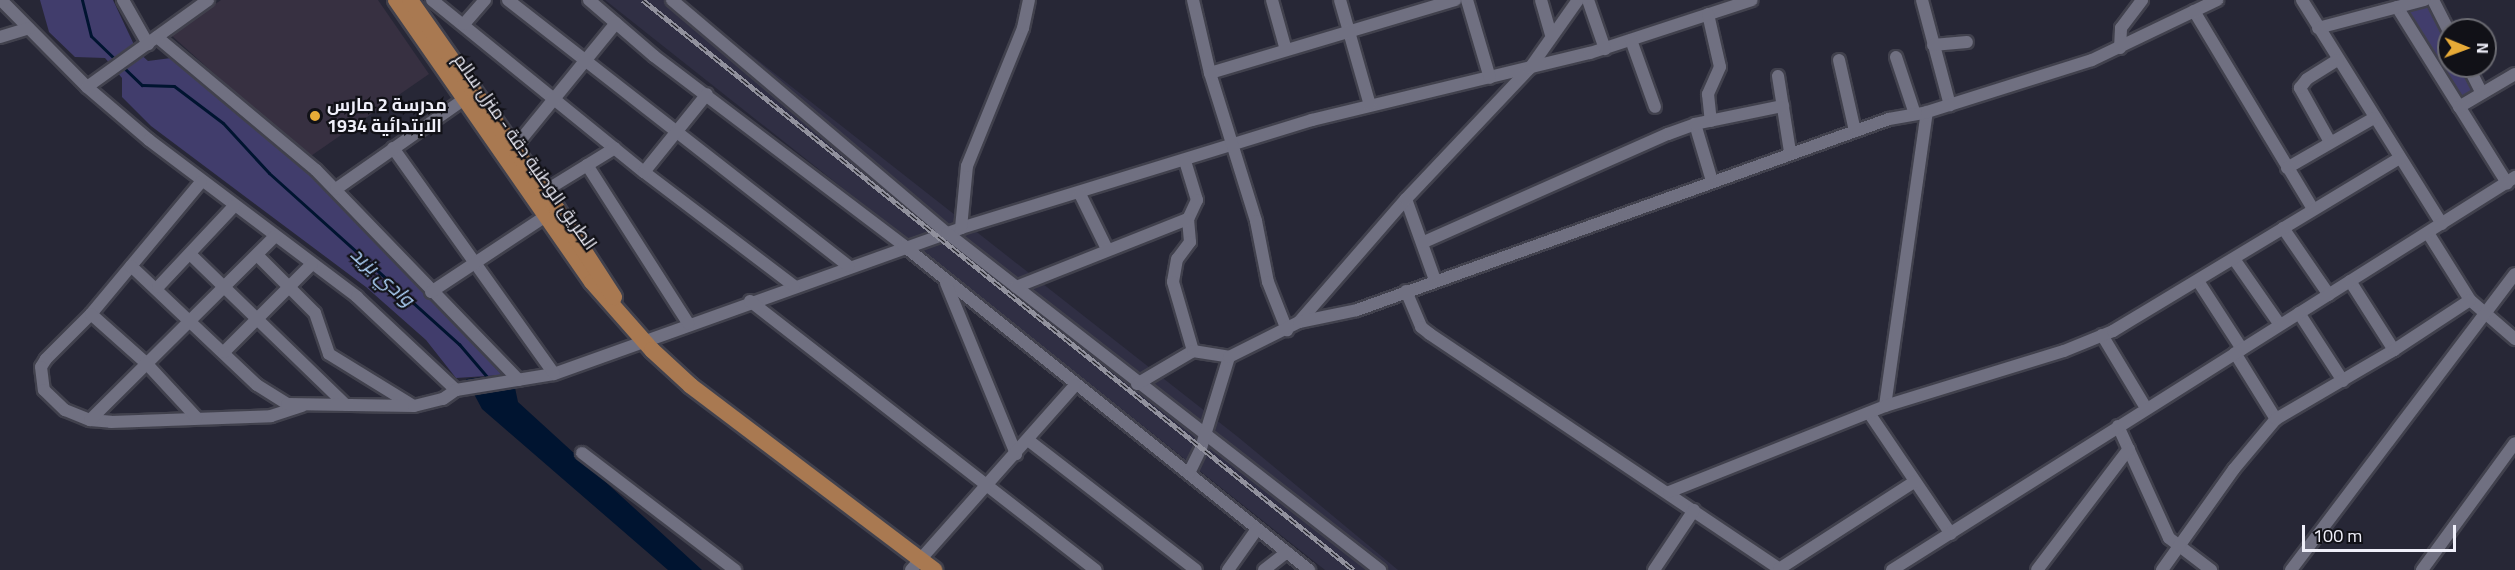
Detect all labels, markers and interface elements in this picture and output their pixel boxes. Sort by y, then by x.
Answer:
north arrow [2437,18,2497,78]
text: N [2468,43,2498,54]
street label: الطريق الوطنية دقة - منزل سالم [449,50,601,254]
place label: مدرسة 2 مارس 1934 الابتدائية [327,95,447,138]
marker: مدرسة 2 مارس 1934 الابتدائية [308,109,322,123]
water label: وادي يزيد [346,241,420,311]
scale bar [2305,513,2460,551]
text: 100 m [2313,519,2362,552]

